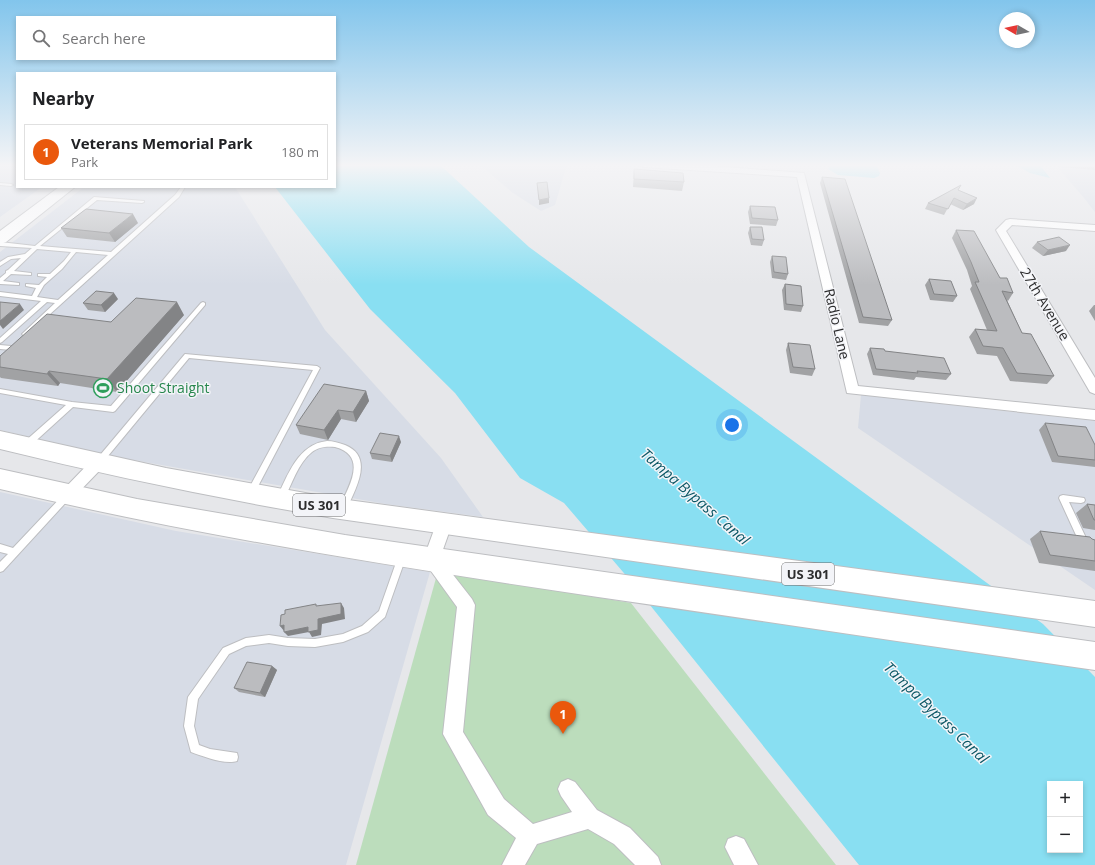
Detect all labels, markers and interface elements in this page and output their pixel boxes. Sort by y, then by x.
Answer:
north arrow [999,12,1035,48]
search box [16,16,336,60]
icon: search [30,27,52,49]
text: Search here [62,28,146,48]
text: Nearby [32,87,94,110]
text: Veterans Memorial Park [71,133,253,153]
text: 1 [42,143,50,161]
text: 180 m [281,143,319,161]
text: Park [71,153,98,171]
street label: 27th Avenue [1016,264,1075,344]
street label: Radio Lane [820,287,855,361]
sports icon: Shoot Straight [92,377,114,399]
place label: Shoot Straight [117,378,210,397]
your location [722,415,742,435]
water label: Tampa Bypass Canal [637,443,755,550]
road number: US 301 [293,494,345,516]
road number: US 301 [782,563,834,585]
water label: Tampa Bypass Canal [880,657,994,768]
pin: 1 [550,701,576,734]
map controls [1047,781,1083,853]
button: + [1047,781,1083,817]
button: − [1047,817,1083,853]

